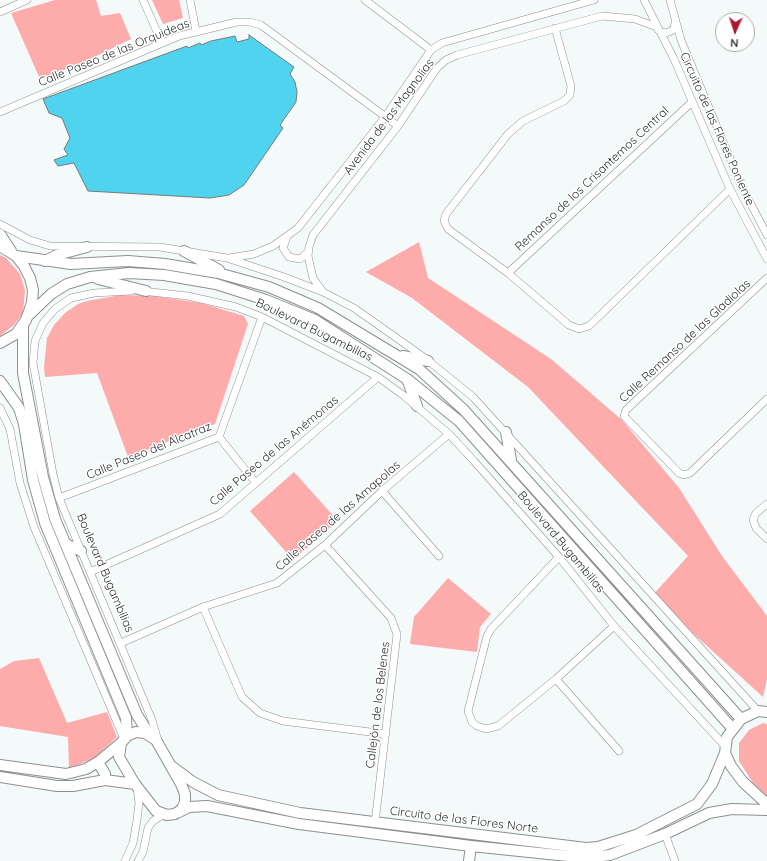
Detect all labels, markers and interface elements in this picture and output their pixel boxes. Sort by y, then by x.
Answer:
north arrow [715,12,755,52]
street label: Calle Paseo de las Orquideas [37,16,191,90]
text: N [730,36,739,50]
street label: Circuito de las Flores Poniente [677,50,757,208]
street label: Avenida de las Magnolias [341,56,437,178]
street label: Remanso de los Crisantemos Central [512,104,672,254]
street label: Calle Remanso de las Gladiolas [616,276,754,406]
street label: Boulevard Bugambilias [253,295,375,365]
street label: Calle Paseo de las Anémonas [207,393,341,509]
street label: Calle Paseo del Alcatraz [84,419,214,483]
street label: Calle Paseo de las Amapolas [273,458,403,574]
street label: Boulevard Bugambilias [514,488,608,596]
street label: Boulevard Bugambilias [73,511,137,635]
street label: Callejón de los Belenes [363,641,393,769]
street label: Circuito de las Flores Norte [389,804,539,836]

